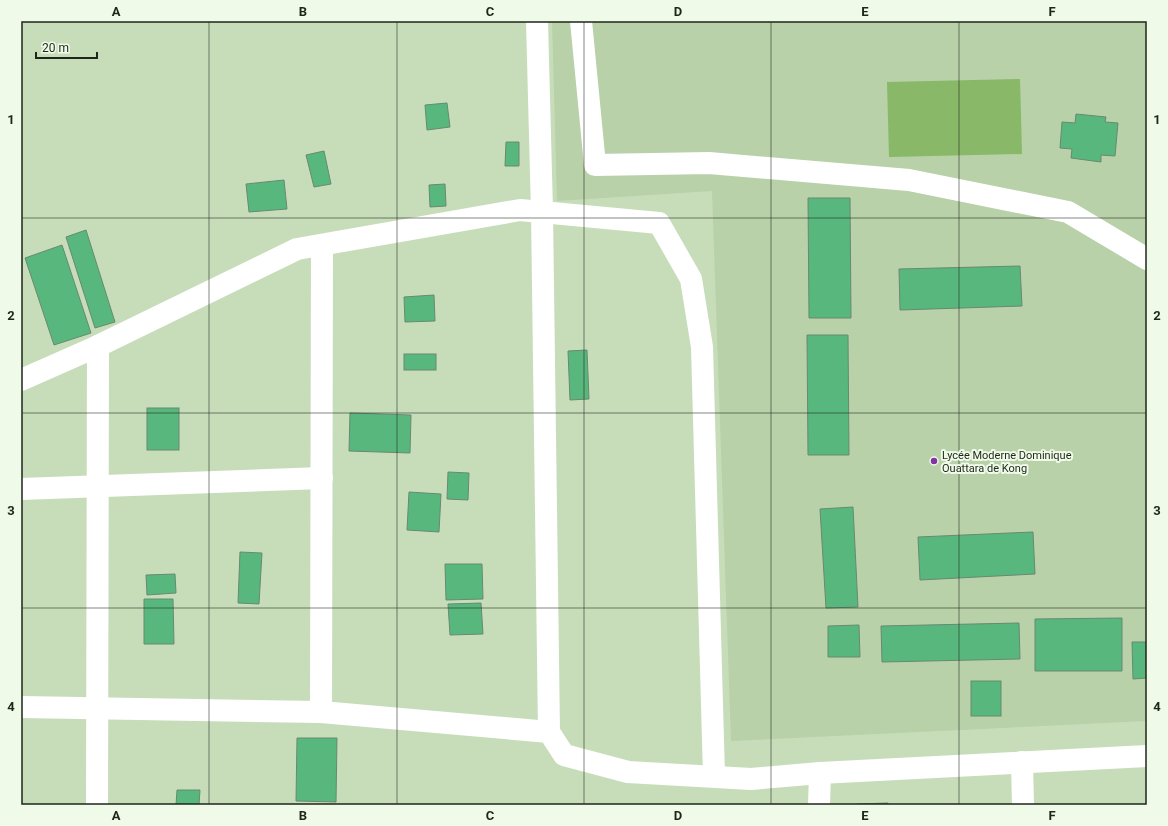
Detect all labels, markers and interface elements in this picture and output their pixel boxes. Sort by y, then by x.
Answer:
text: A [112,4,121,19]
text: B [299,4,307,19]
text: C [486,4,495,19]
text: D [674,4,682,19]
text: E [861,4,869,19]
text: F [1048,4,1056,19]
scale bar [36,34,97,60]
text: 20 m [42,41,69,55]
text: 1 [7,112,15,127]
text: 1 [1153,112,1161,127]
text: 2 [7,308,15,323]
text: 2 [1153,308,1161,323]
place label: Lycée Moderne Dominique Ouattara de Kong [942,449,1072,475]
marker: Lycée Moderne Dominique Ouattara de Kong [929,456,939,466]
text: 3 [7,503,15,518]
text: 3 [1153,503,1161,518]
text: 4 [7,699,15,714]
text: 4 [1153,699,1161,714]
text: A [112,808,121,823]
text: B [299,808,307,823]
text: C [486,808,495,823]
text: D [674,808,682,823]
text: E [861,808,869,823]
text: F [1048,808,1056,823]

